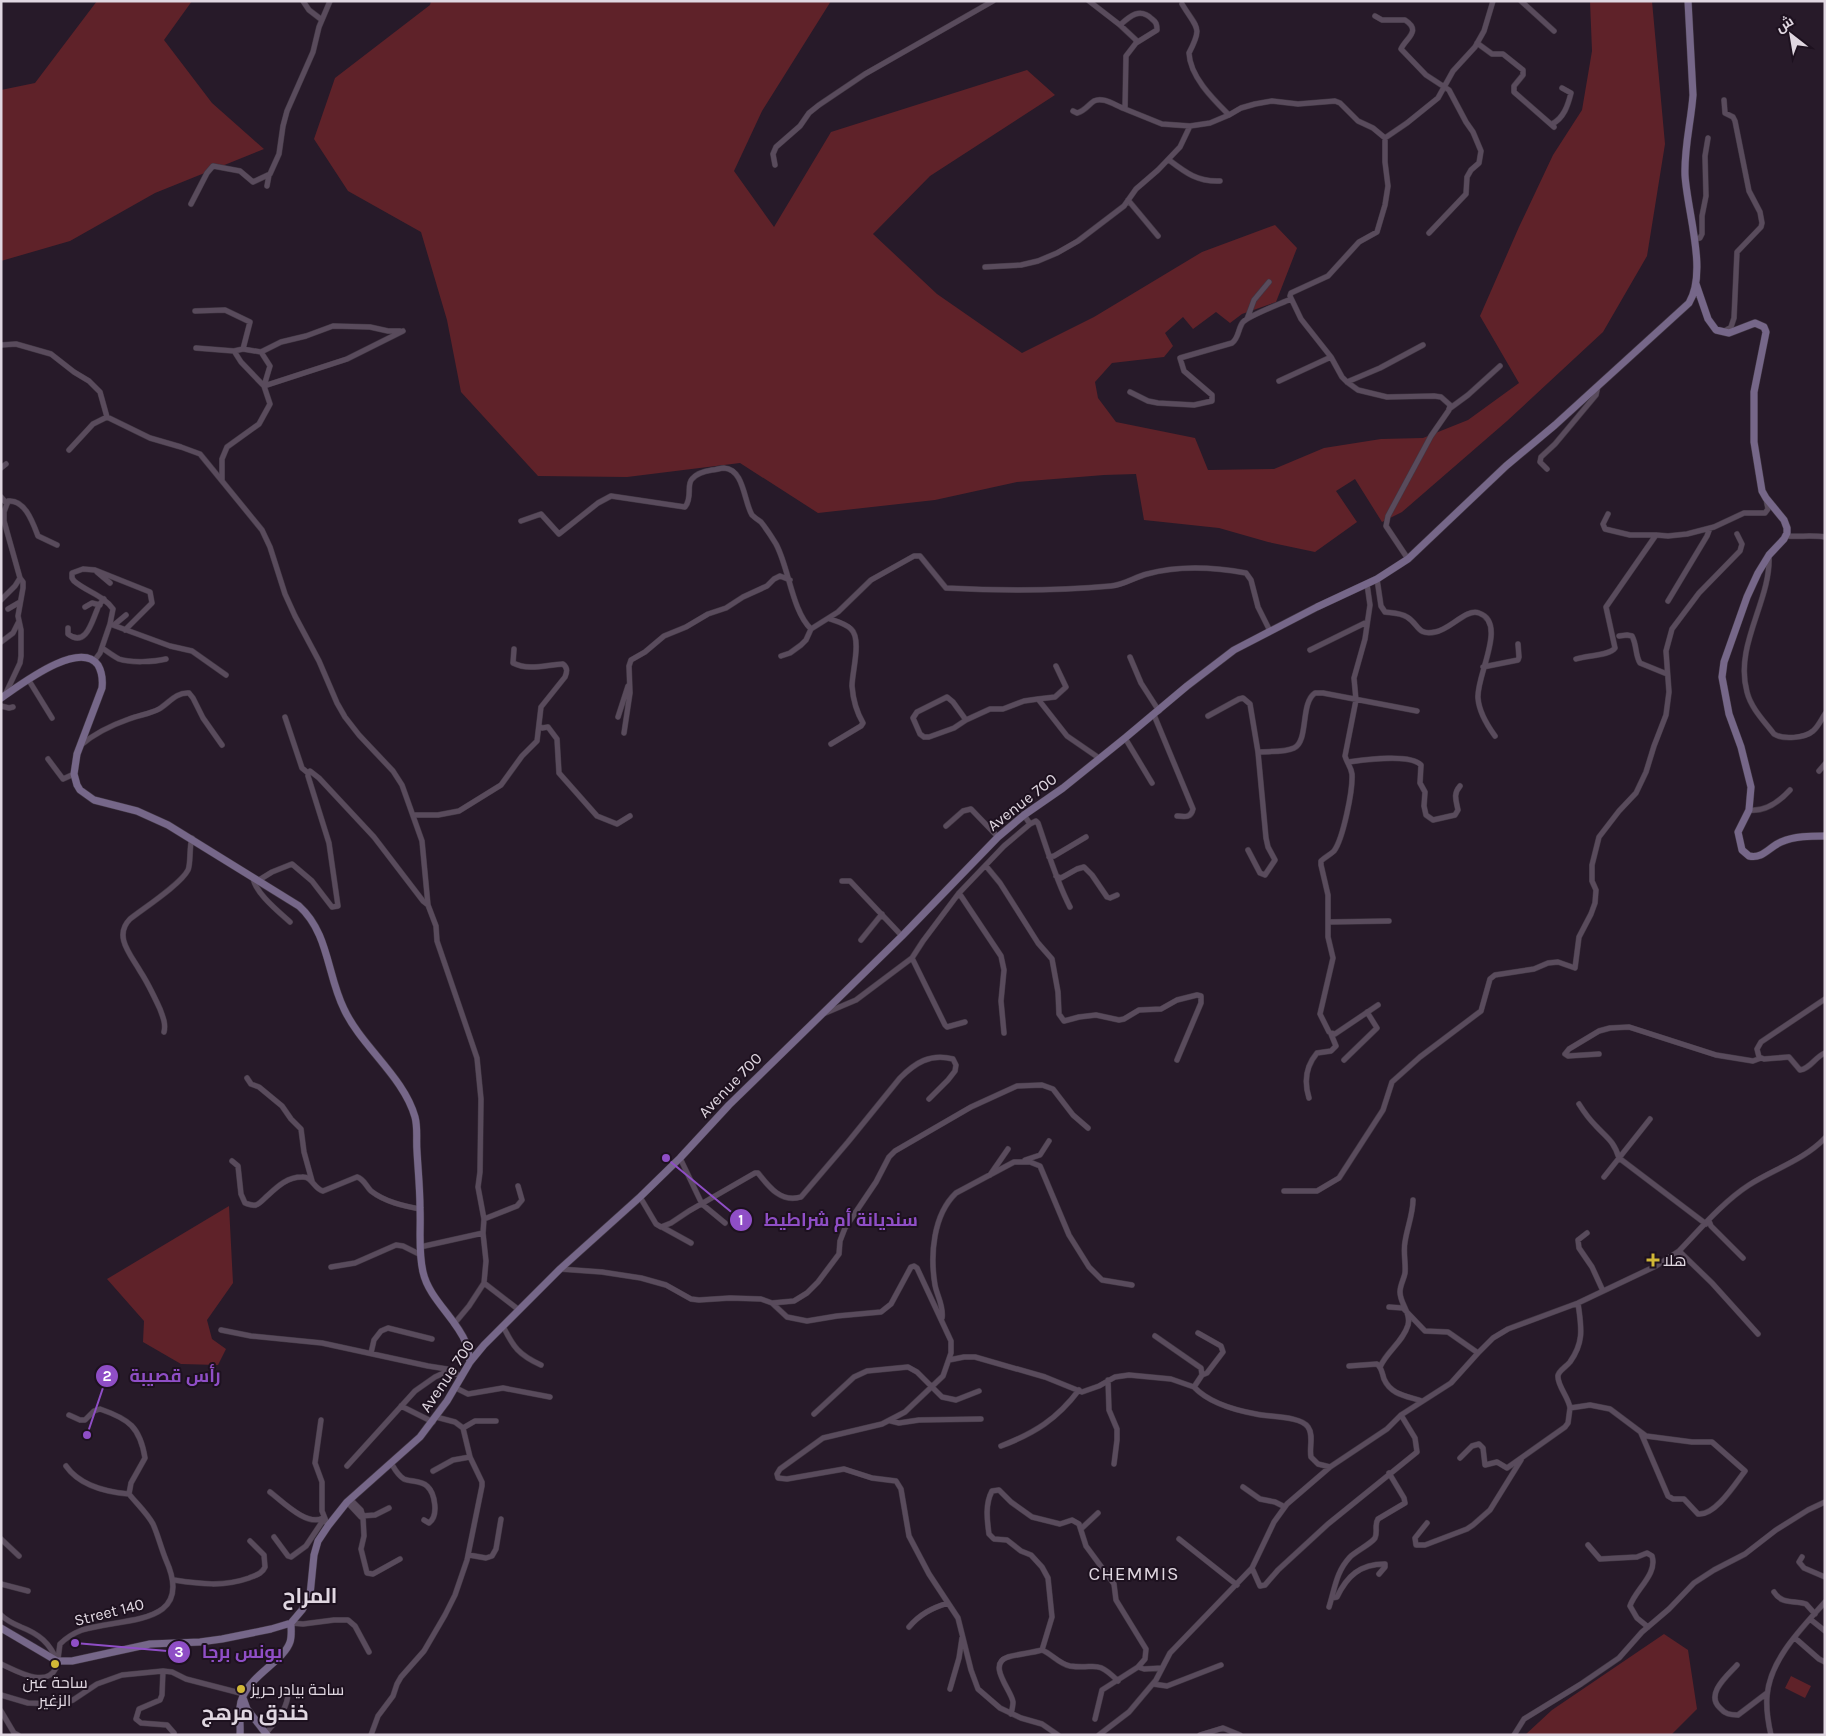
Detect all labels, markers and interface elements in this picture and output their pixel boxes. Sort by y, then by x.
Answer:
north arrow [1766,10,1816,60]
text: ش [1772,12,1797,36]
street label: Avenue 700 [983,769,1061,835]
street label: Avenue 700 [694,1049,766,1121]
callout: سنديانة أم شراطيط [729,1203,927,1236]
text: سنديانة أم شراطيط [764,1207,918,1232]
text: 1 [738,1211,744,1229]
place label: هلا [1663,1251,1686,1270]
marker: هلا [1647,1254,1659,1266]
street label: Avenue 700 [416,1336,478,1416]
callout: رأس قصيبة [95,1359,231,1392]
text: رأس قصيبة [129,1363,221,1387]
text: 2 [102,1367,112,1385]
district label: CHEMMIS [1088,1563,1180,1585]
district label: المراح [283,1584,337,1610]
street label: Street 140 [72,1594,146,1630]
callout: يونس برجا [167,1635,292,1668]
text: يونس برجا [202,1641,283,1663]
text: 3 [174,1643,184,1661]
marker: ساحة عين الزغير [49,1658,61,1670]
place label: ساحة عين الزغير [22,1673,88,1710]
place label: ساحة بيادر حريز [250,1680,344,1699]
marker: ساحة بيادر حريز [235,1683,247,1695]
district label: خندق مرهج [201,1701,309,1727]

